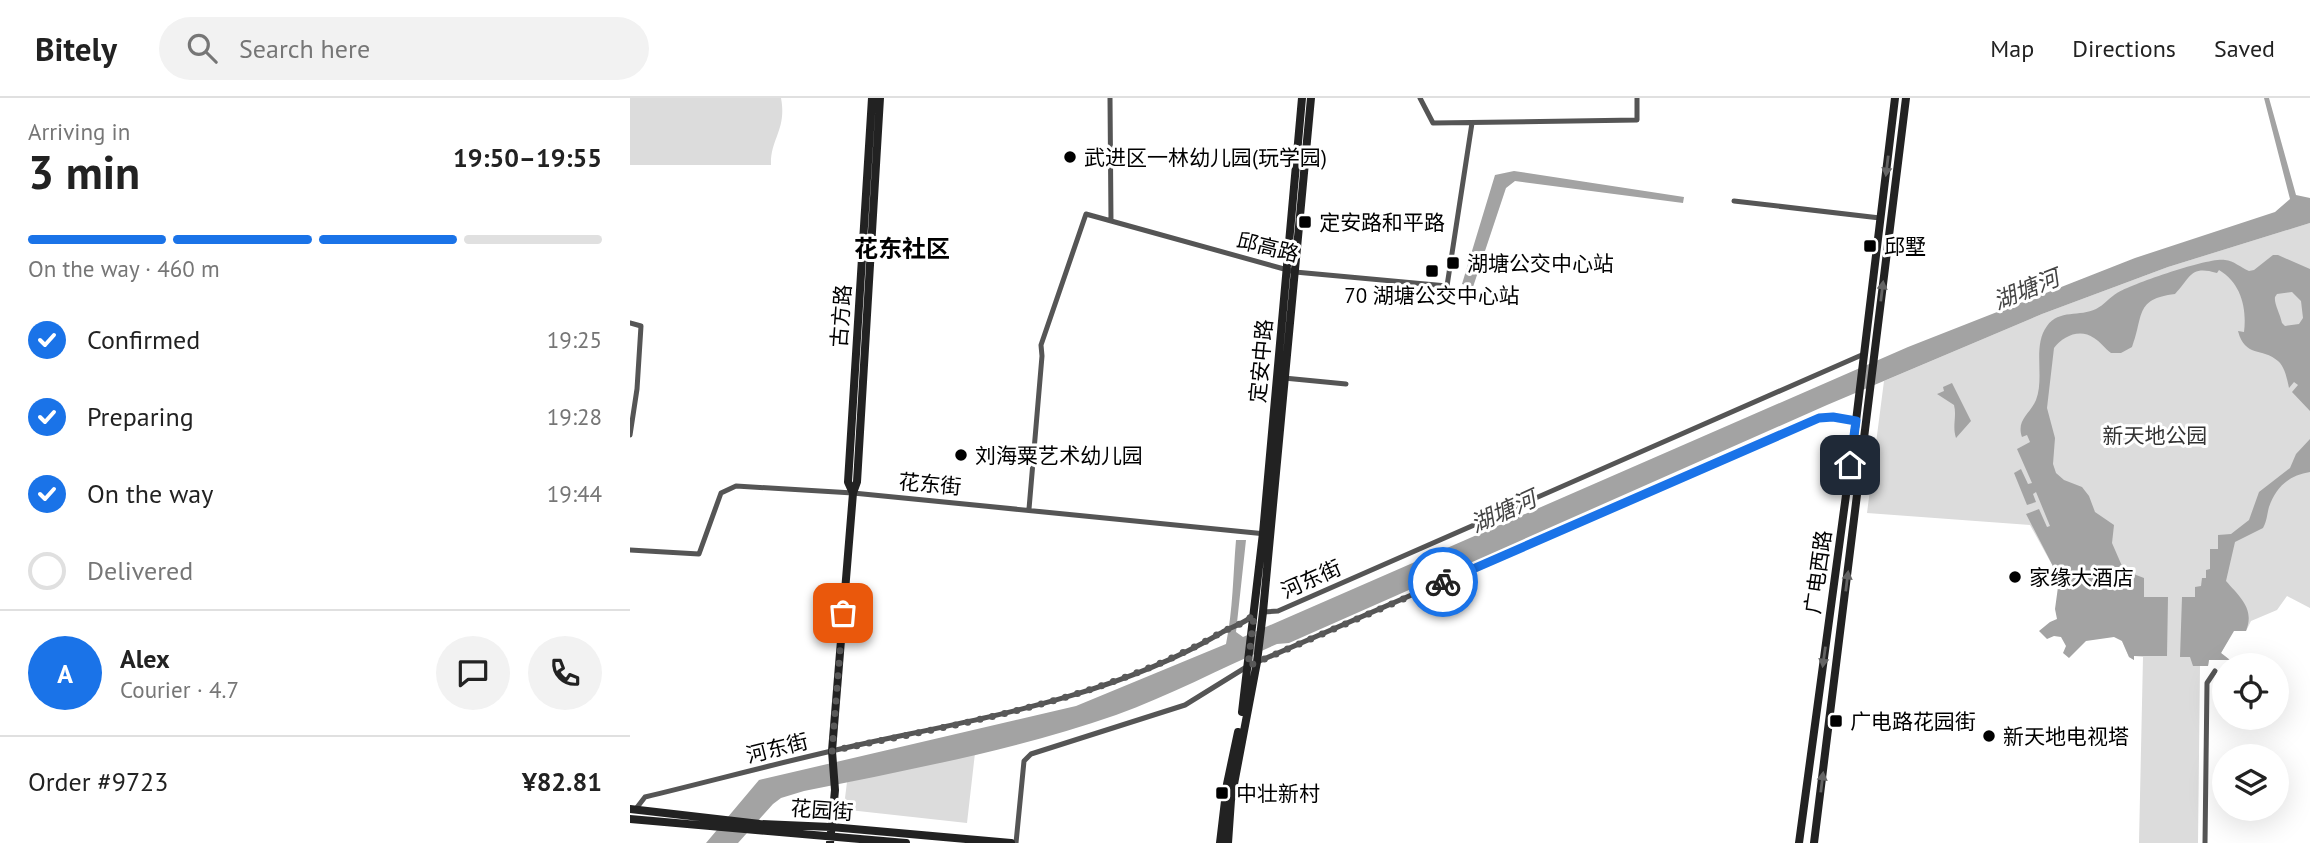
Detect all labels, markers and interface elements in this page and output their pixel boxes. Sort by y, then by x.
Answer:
search box [159,17,649,80]
text: Bitely [35,27,117,70]
icon: search [183,29,221,67]
text: Search here [239,32,370,65]
text: Map [1990,33,2034,64]
text: Directions [2072,33,2176,64]
text: Saved [2214,33,2275,64]
text: Arriving in [28,117,130,146]
text: 19:50–19:55 [453,141,602,174]
text: 3 min [28,142,140,202]
place label: 武进区一林幼儿园(玩学园) [1084,144,1327,171]
marker: 武进区一林幼儿园(玩学园) [1062,149,1078,165]
one-way arrow [1881,155,1892,177]
place label: 定安路和平路 [1319,209,1445,236]
marker: 定安路和平路 [1297,214,1313,230]
street label: 邱高路 [1234,226,1302,268]
district label: 花东社区 [854,233,950,264]
place label: 邱墅 [1884,233,1926,260]
marker: 邱墅 [1862,238,1878,254]
place label: 湖塘公交中心站 [1467,250,1614,277]
text: On the way · 460 m [28,254,220,283]
marker: 湖塘公交中心站 [1445,255,1461,271]
water label: 湖塘河 [1989,261,2067,315]
marker: 70 湖塘公交中心站 [1424,263,1440,279]
one-way arrow [1877,280,1888,302]
place label: 70 湖塘公交中心站 [1344,282,1520,309]
street label: 古方路 [825,284,857,348]
street label: 定安中路 [1244,318,1278,404]
icon: check [28,321,66,359]
text: Confirmed [87,323,200,356]
text: 19:25 [547,325,602,354]
icon: check [28,398,66,436]
text: Preparing [87,400,194,433]
text: 19:28 [547,402,602,431]
park label: 新天地公园 [2103,422,2208,449]
pin [1820,435,1880,495]
place label: 刘海粟艺术幼儿园 [975,442,1143,469]
icon: home [1831,446,1869,484]
marker: 刘海粟艺术幼儿园 [953,447,969,463]
street label: 花东街 [897,468,963,500]
icon: check [28,475,66,513]
text: On the way [87,477,213,510]
text: 19:44 [547,479,602,508]
water label: 湖塘河 [1466,482,1544,538]
street label: 广电西路 [1799,529,1837,615]
courier [1408,547,1478,617]
text: Delivered [87,554,193,587]
street label: 河东街 [1277,554,1345,604]
icon: bike [1424,563,1462,601]
place label: 家缘大酒店 [2029,564,2134,591]
one-way arrow [1842,569,1853,591]
marker: 家缘大酒店 [2007,569,2023,585]
pin [813,583,873,643]
icon: bag [824,594,862,632]
button: chat [436,636,510,710]
button: phone [528,636,602,710]
text: Alex [120,642,170,675]
one-way arrow [1818,646,1829,668]
map controls [2212,653,2289,821]
button: locate [2212,653,2289,730]
text: A [57,657,73,690]
text: Courier · 4.7 [120,675,239,704]
place label: 广电路花园街 [1850,708,1976,735]
marker: 广电路花园街 [1828,713,1844,729]
place label: 新天地电视塔 [2003,723,2129,750]
street label: 河东街 [743,727,811,769]
marker: 新天地电视塔 [1981,728,1997,744]
button: layers [2212,744,2289,821]
text: Order #9723 [28,765,168,798]
text: ¥82.81 [522,765,602,798]
one-way arrow [1816,771,1827,793]
place label: 中壮新村 [1236,780,1320,807]
marker: 中壮新村 [1214,785,1230,801]
street label: 花园街 [790,794,854,826]

